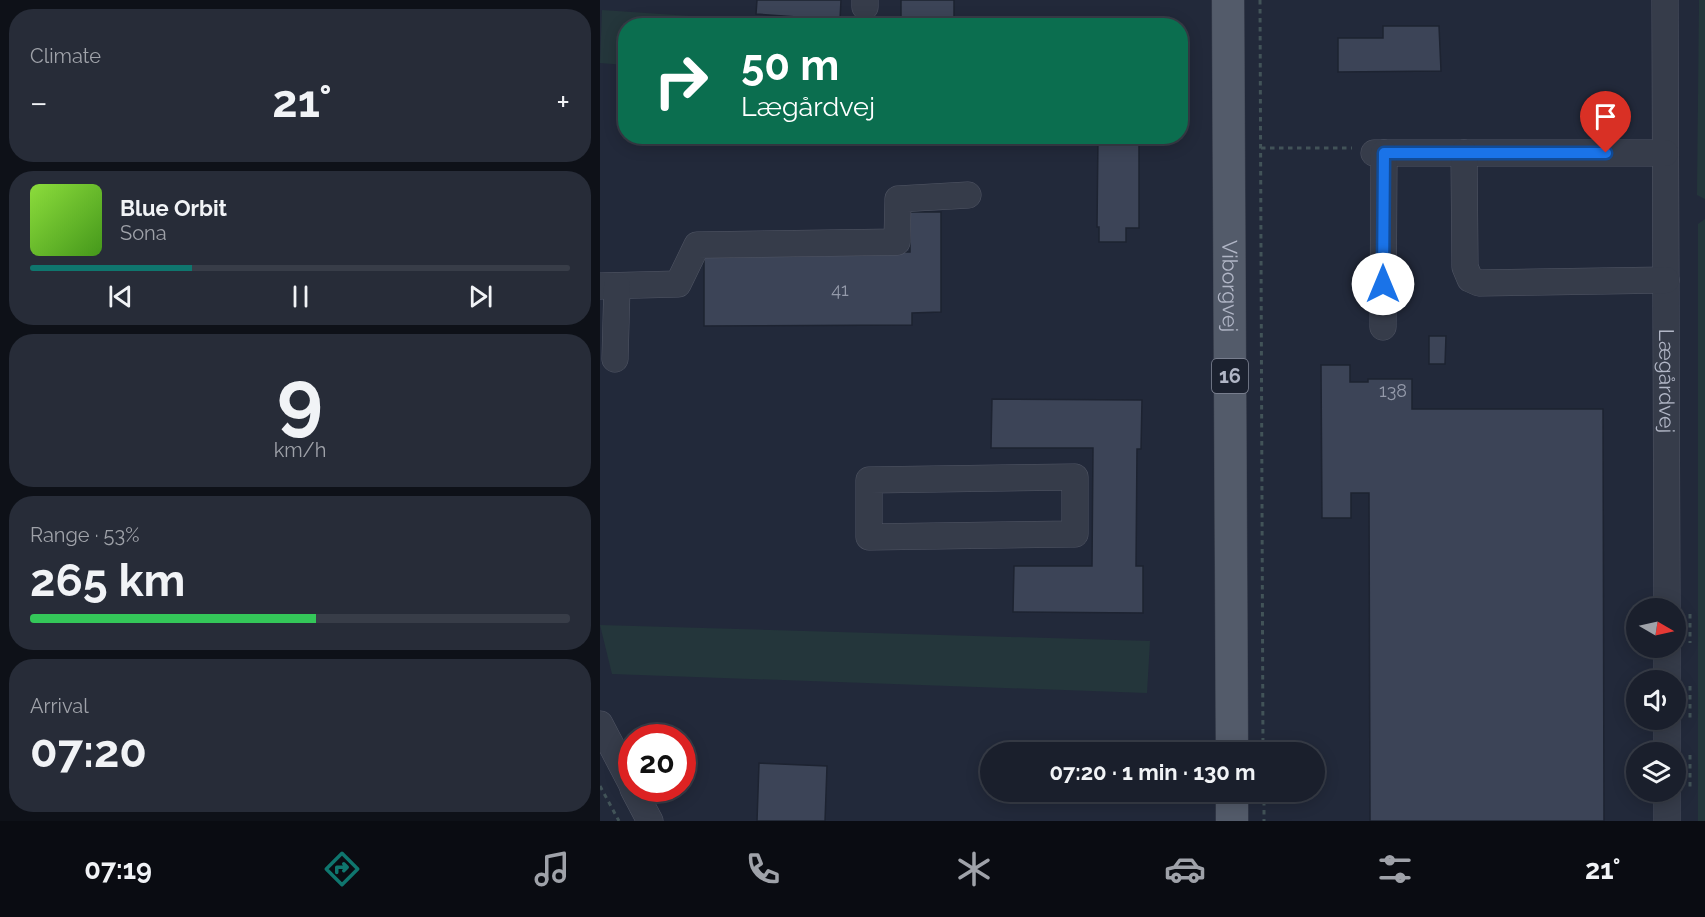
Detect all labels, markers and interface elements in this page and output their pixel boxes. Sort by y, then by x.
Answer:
text: 50 m [741,41,839,90]
icon: right [642,42,720,120]
text: Climate [30,44,101,68]
text: 21° [272,75,332,128]
text: − [30,83,48,122]
text: + [556,83,570,122]
text: Lægårdvej [741,91,875,122]
pin [1580,91,1631,153]
icon: arrive [1589,100,1622,133]
text: Blue Orbit [120,195,227,221]
text: Sona [120,221,167,245]
street label: Viborgvej [1217,240,1243,332]
position arrow [1351,252,1415,316]
house number: 41 [831,279,849,300]
icon: previous [104,280,137,313]
icon: pause [284,280,317,313]
icon: next [464,280,497,313]
street label: Lægårdvej [1654,329,1679,433]
text: 9 [277,353,323,444]
road number: 16 [1212,359,1248,393]
house number: 138 [1379,380,1407,401]
text: km/h [274,438,326,462]
text: Range · 53% [30,523,139,547]
text: 265 km [30,554,185,607]
north arrow [1626,598,1686,658]
map controls [1626,598,1686,802]
button: sound [1626,670,1686,730]
text: Arrival [30,694,89,718]
speed limit sign: 20 [618,724,696,802]
text: 07:20 [30,725,147,778]
button: layers [1626,742,1686,802]
text: 07:20 · 1 min · 130 m [1049,759,1256,785]
icon: directions [321,848,363,890]
icon: music [531,848,573,890]
icon: phone [742,848,784,890]
icon: climate [953,848,995,890]
icon: car [1164,848,1206,890]
icon: filters [1374,848,1416,890]
text: 07:19 [84,854,152,885]
text: 21° [1585,854,1621,885]

